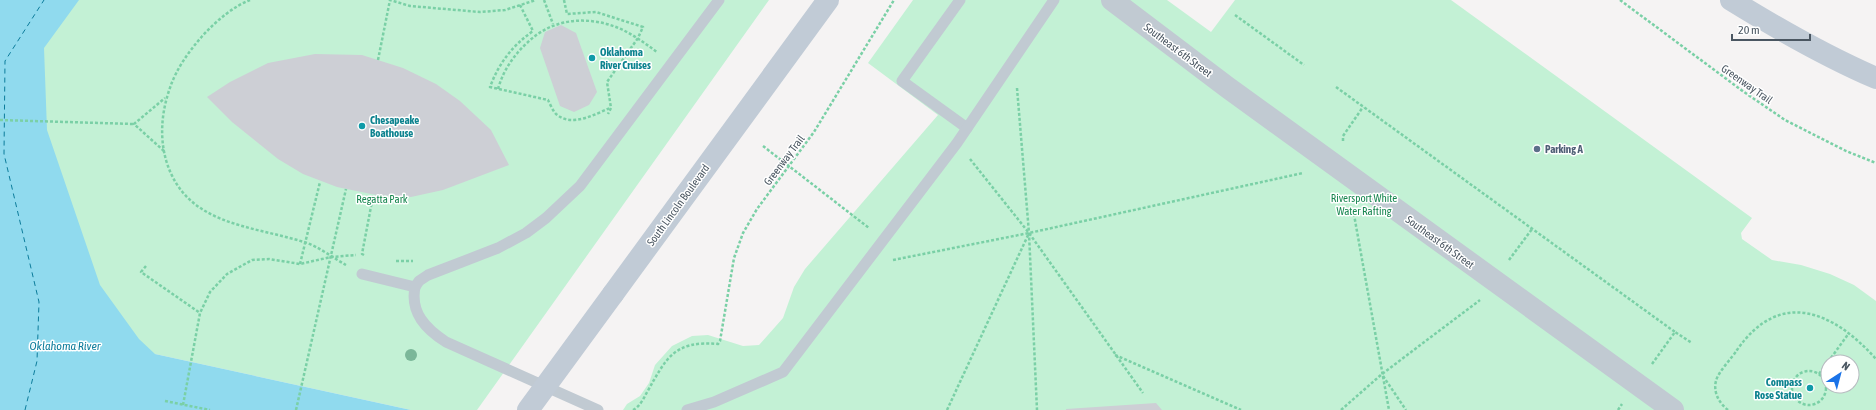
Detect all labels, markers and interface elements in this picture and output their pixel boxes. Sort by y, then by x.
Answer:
scale bar [1732,16,1810,42]
street label: Southeast 6th Street [1142,21,1214,79]
text: 20 m [1738,23,1760,37]
place label: Oklahoma River Cruises [600,46,651,71]
marker: Oklahoma River Cruises [587,53,597,63]
street label: Greenway Trail [1719,62,1775,106]
place label: Chesapeake Boathouse [370,114,419,139]
marker: Chesapeake Boathouse [357,121,367,131]
street label: Greenway Trail [761,132,807,187]
place label: Parking A [1545,143,1583,155]
marker: Parking A [1532,144,1542,154]
street label: South Lincoln Boulevard [644,162,712,248]
park label: Riversport White Water Rafting [1331,192,1397,217]
park label: Regatta Park [356,193,408,205]
street label: Southeast 6th Street [1403,213,1477,271]
water label: Oklahoma River [30,339,101,353]
north arrow [1820,354,1860,394]
text: N [1840,359,1852,373]
place label: Compass Rose Statue [1755,376,1802,401]
marker: Compass Rose Statue [1805,383,1815,393]

